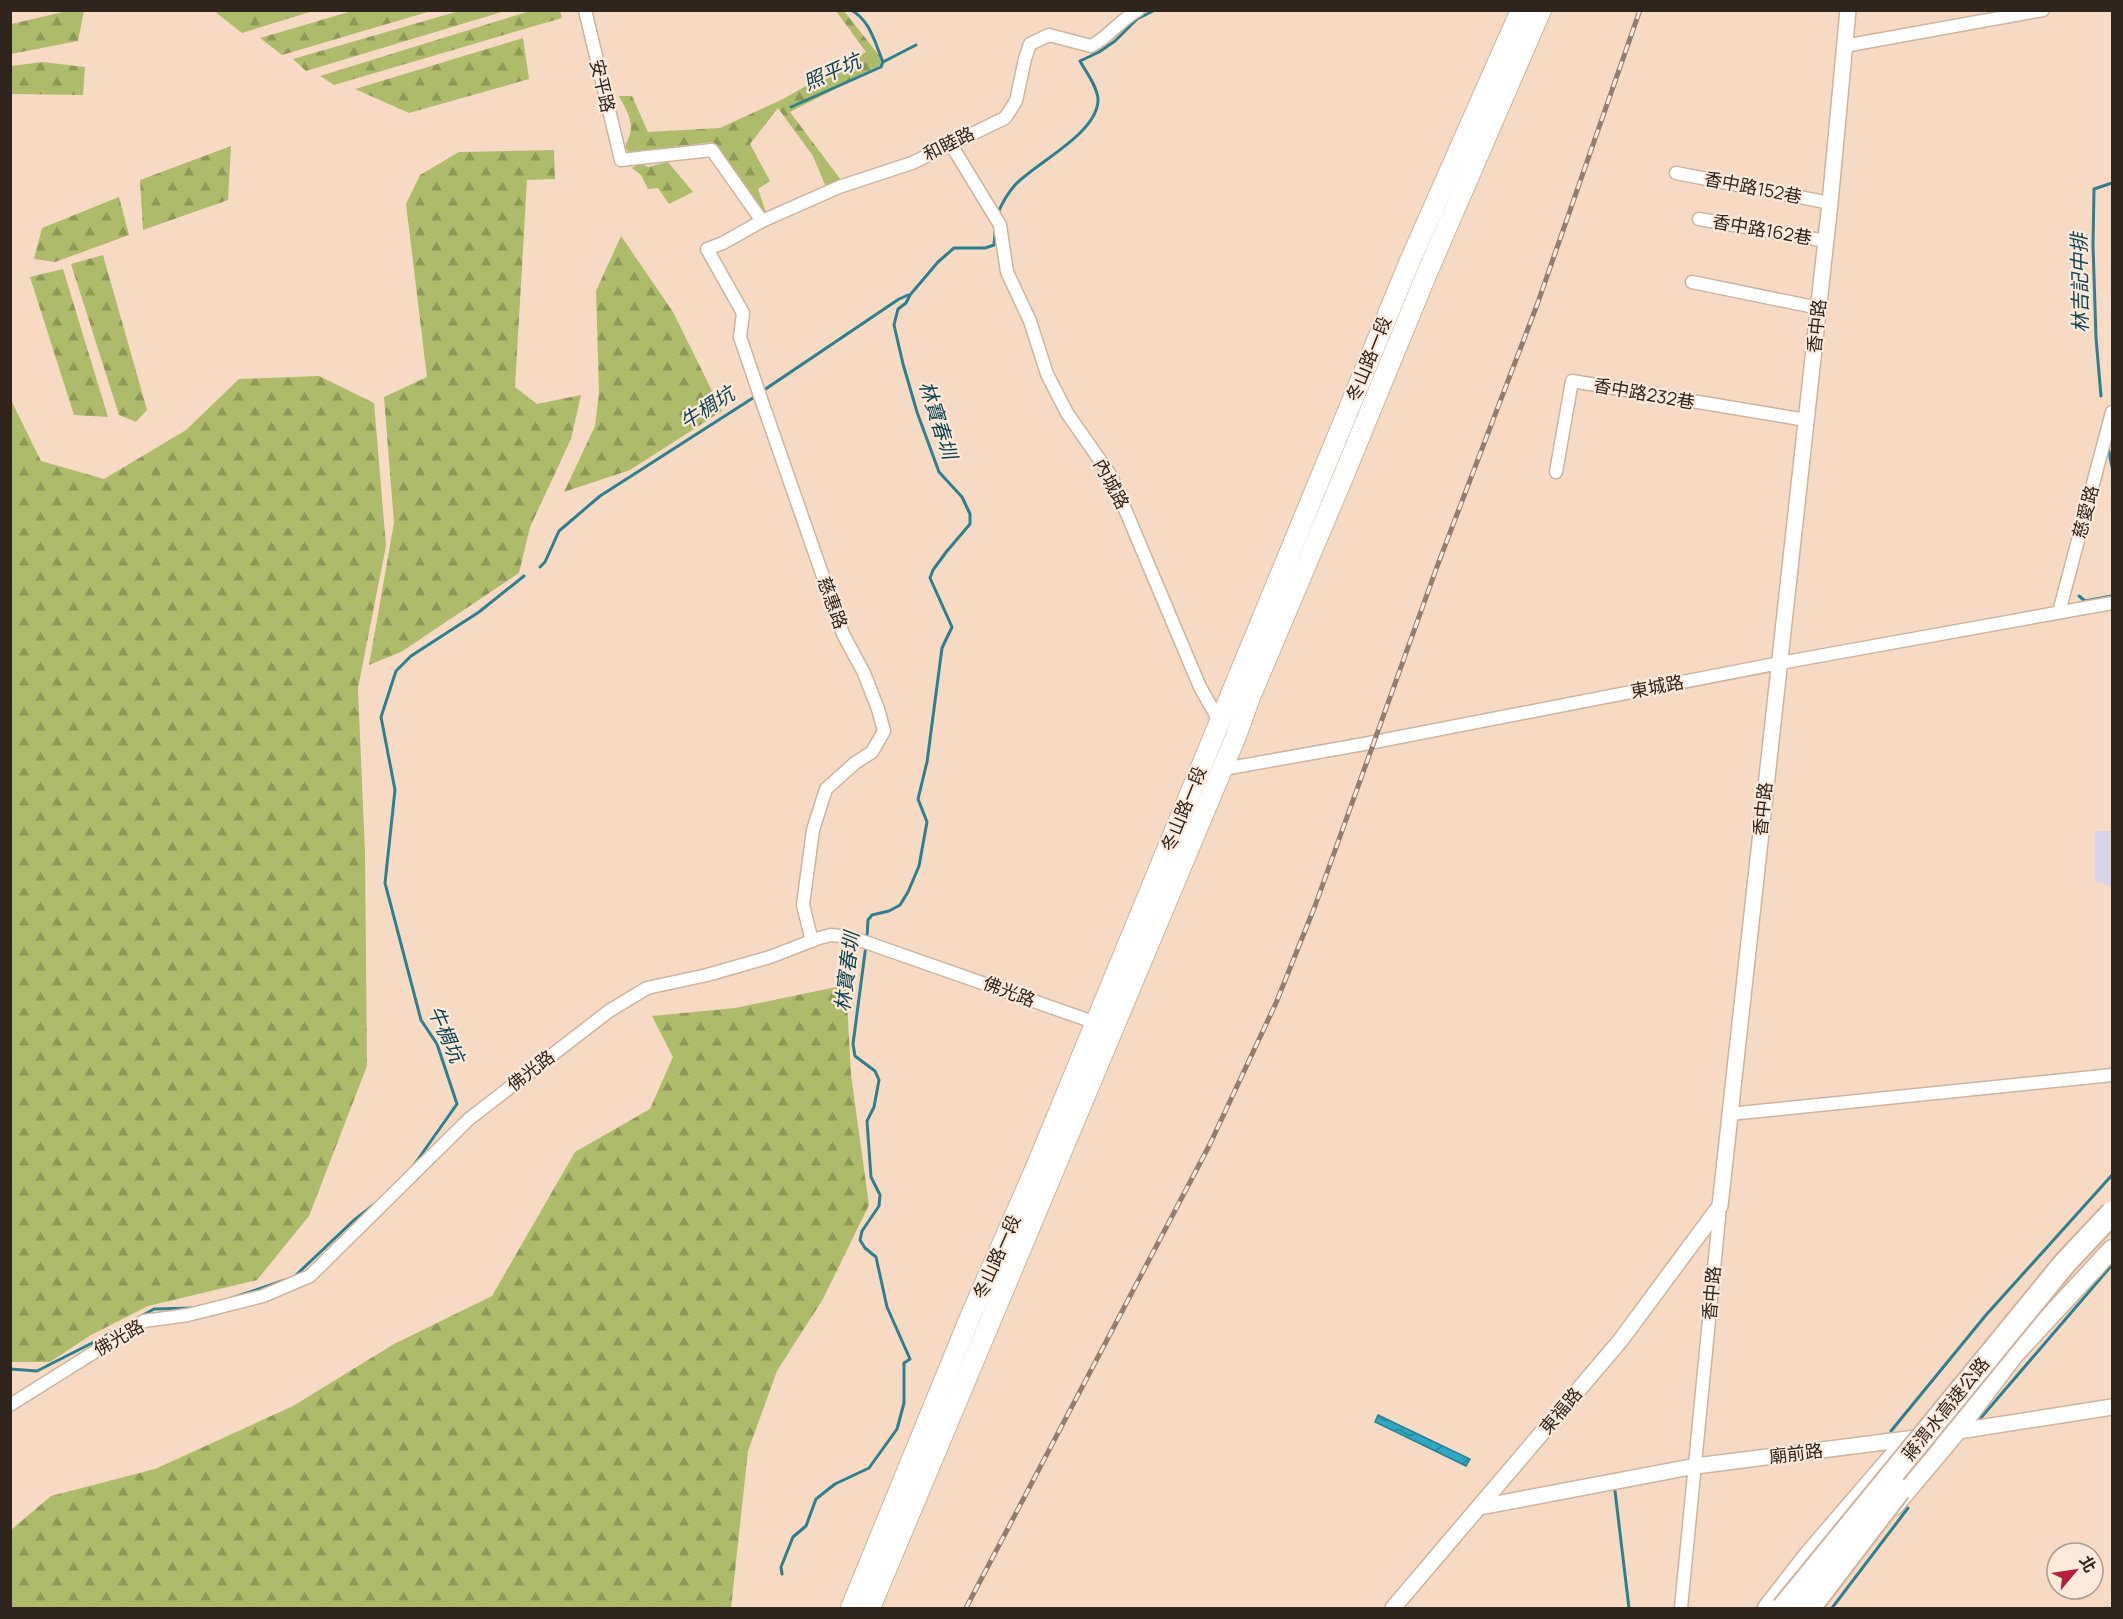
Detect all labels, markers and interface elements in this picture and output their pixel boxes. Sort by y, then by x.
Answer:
water label: 照平坑 [799,46,867,96]
street label: 安平路 [585,57,621,115]
street label: 和睦路 [919,120,978,166]
street label: 香中路152巷 [1702,166,1804,208]
street label: 香中路162巷 [1711,208,1814,250]
water label: 林吉記中排 [2065,230,2094,333]
street label: 香中路 [1801,298,1831,354]
street label: 冬山路一段 [1340,312,1396,405]
street label: 香中路232巷 [1592,372,1697,414]
water label: 牛椆坑 [674,378,742,435]
water label: 林寶春圳 [913,378,965,465]
street label: 內城路 [1089,454,1135,513]
street label: 慈愛路 [2066,483,2104,541]
street label: 慈惠路 [812,573,853,632]
street label: 東城路 [1628,669,1686,703]
street label: 冬山路一段 [1155,762,1211,855]
street label: 香中路 [1747,781,1777,837]
water label: 林寶春圳 [828,928,865,1013]
street label: 佛光路 [980,970,1039,1012]
water label: 牛椆坑 [422,1001,472,1069]
street label: 佛光路 [502,1044,559,1096]
street label: 冬山路一段 [967,1211,1025,1303]
street label: 香中路 [1697,1265,1725,1321]
street label: 佛光路 [89,1313,148,1361]
street label: 蔣渭水高速公路 [1896,1352,1994,1465]
street label: 東福路 [1534,1382,1587,1439]
street label: 廟前路 [1768,1438,1824,1468]
north arrow [2045,1541,2105,1601]
text: 北 [2075,1551,2102,1576]

